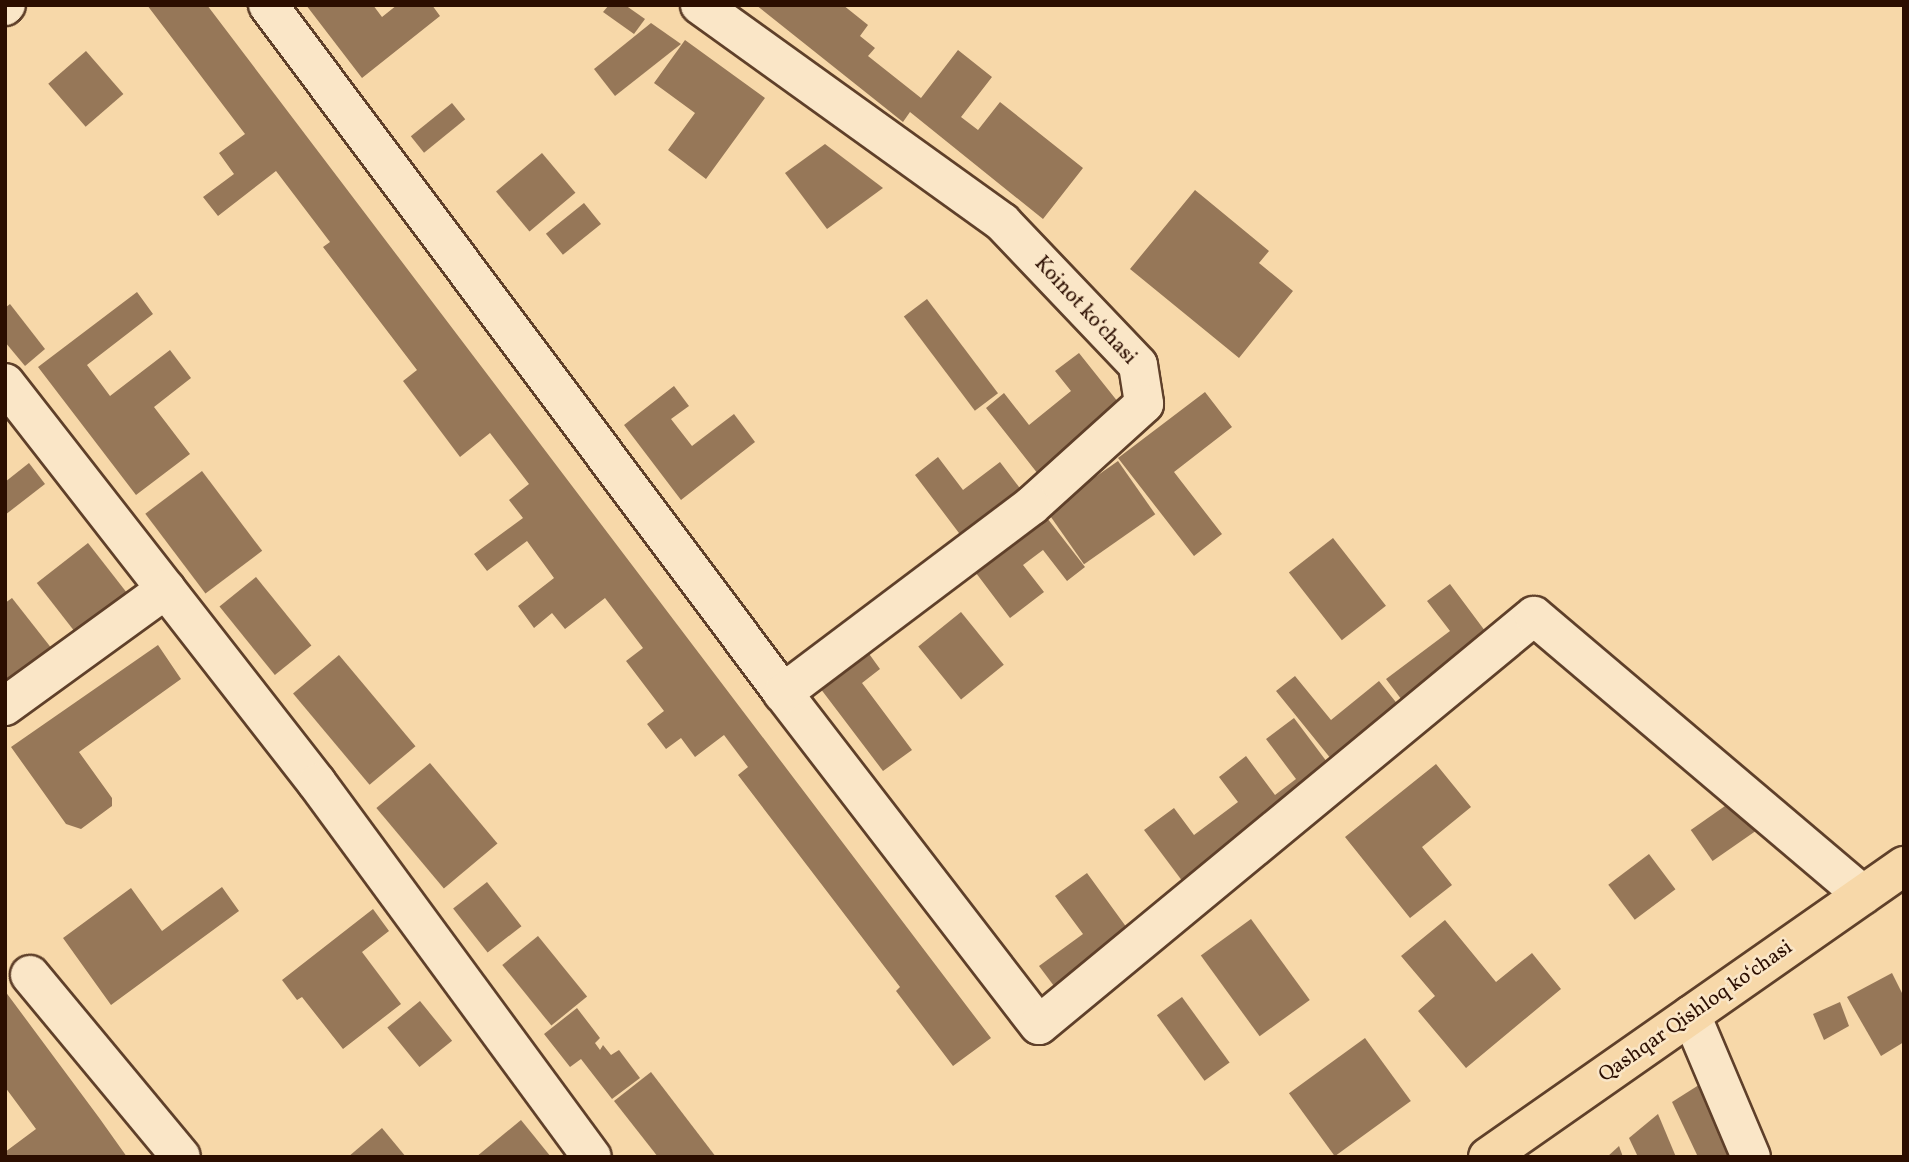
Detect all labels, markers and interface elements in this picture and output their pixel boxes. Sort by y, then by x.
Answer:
street label: Koinot koʻchasi [1028,252,1142,370]
street label: Qashqar Qishloq koʻchasi [1594,935,1798,1089]

